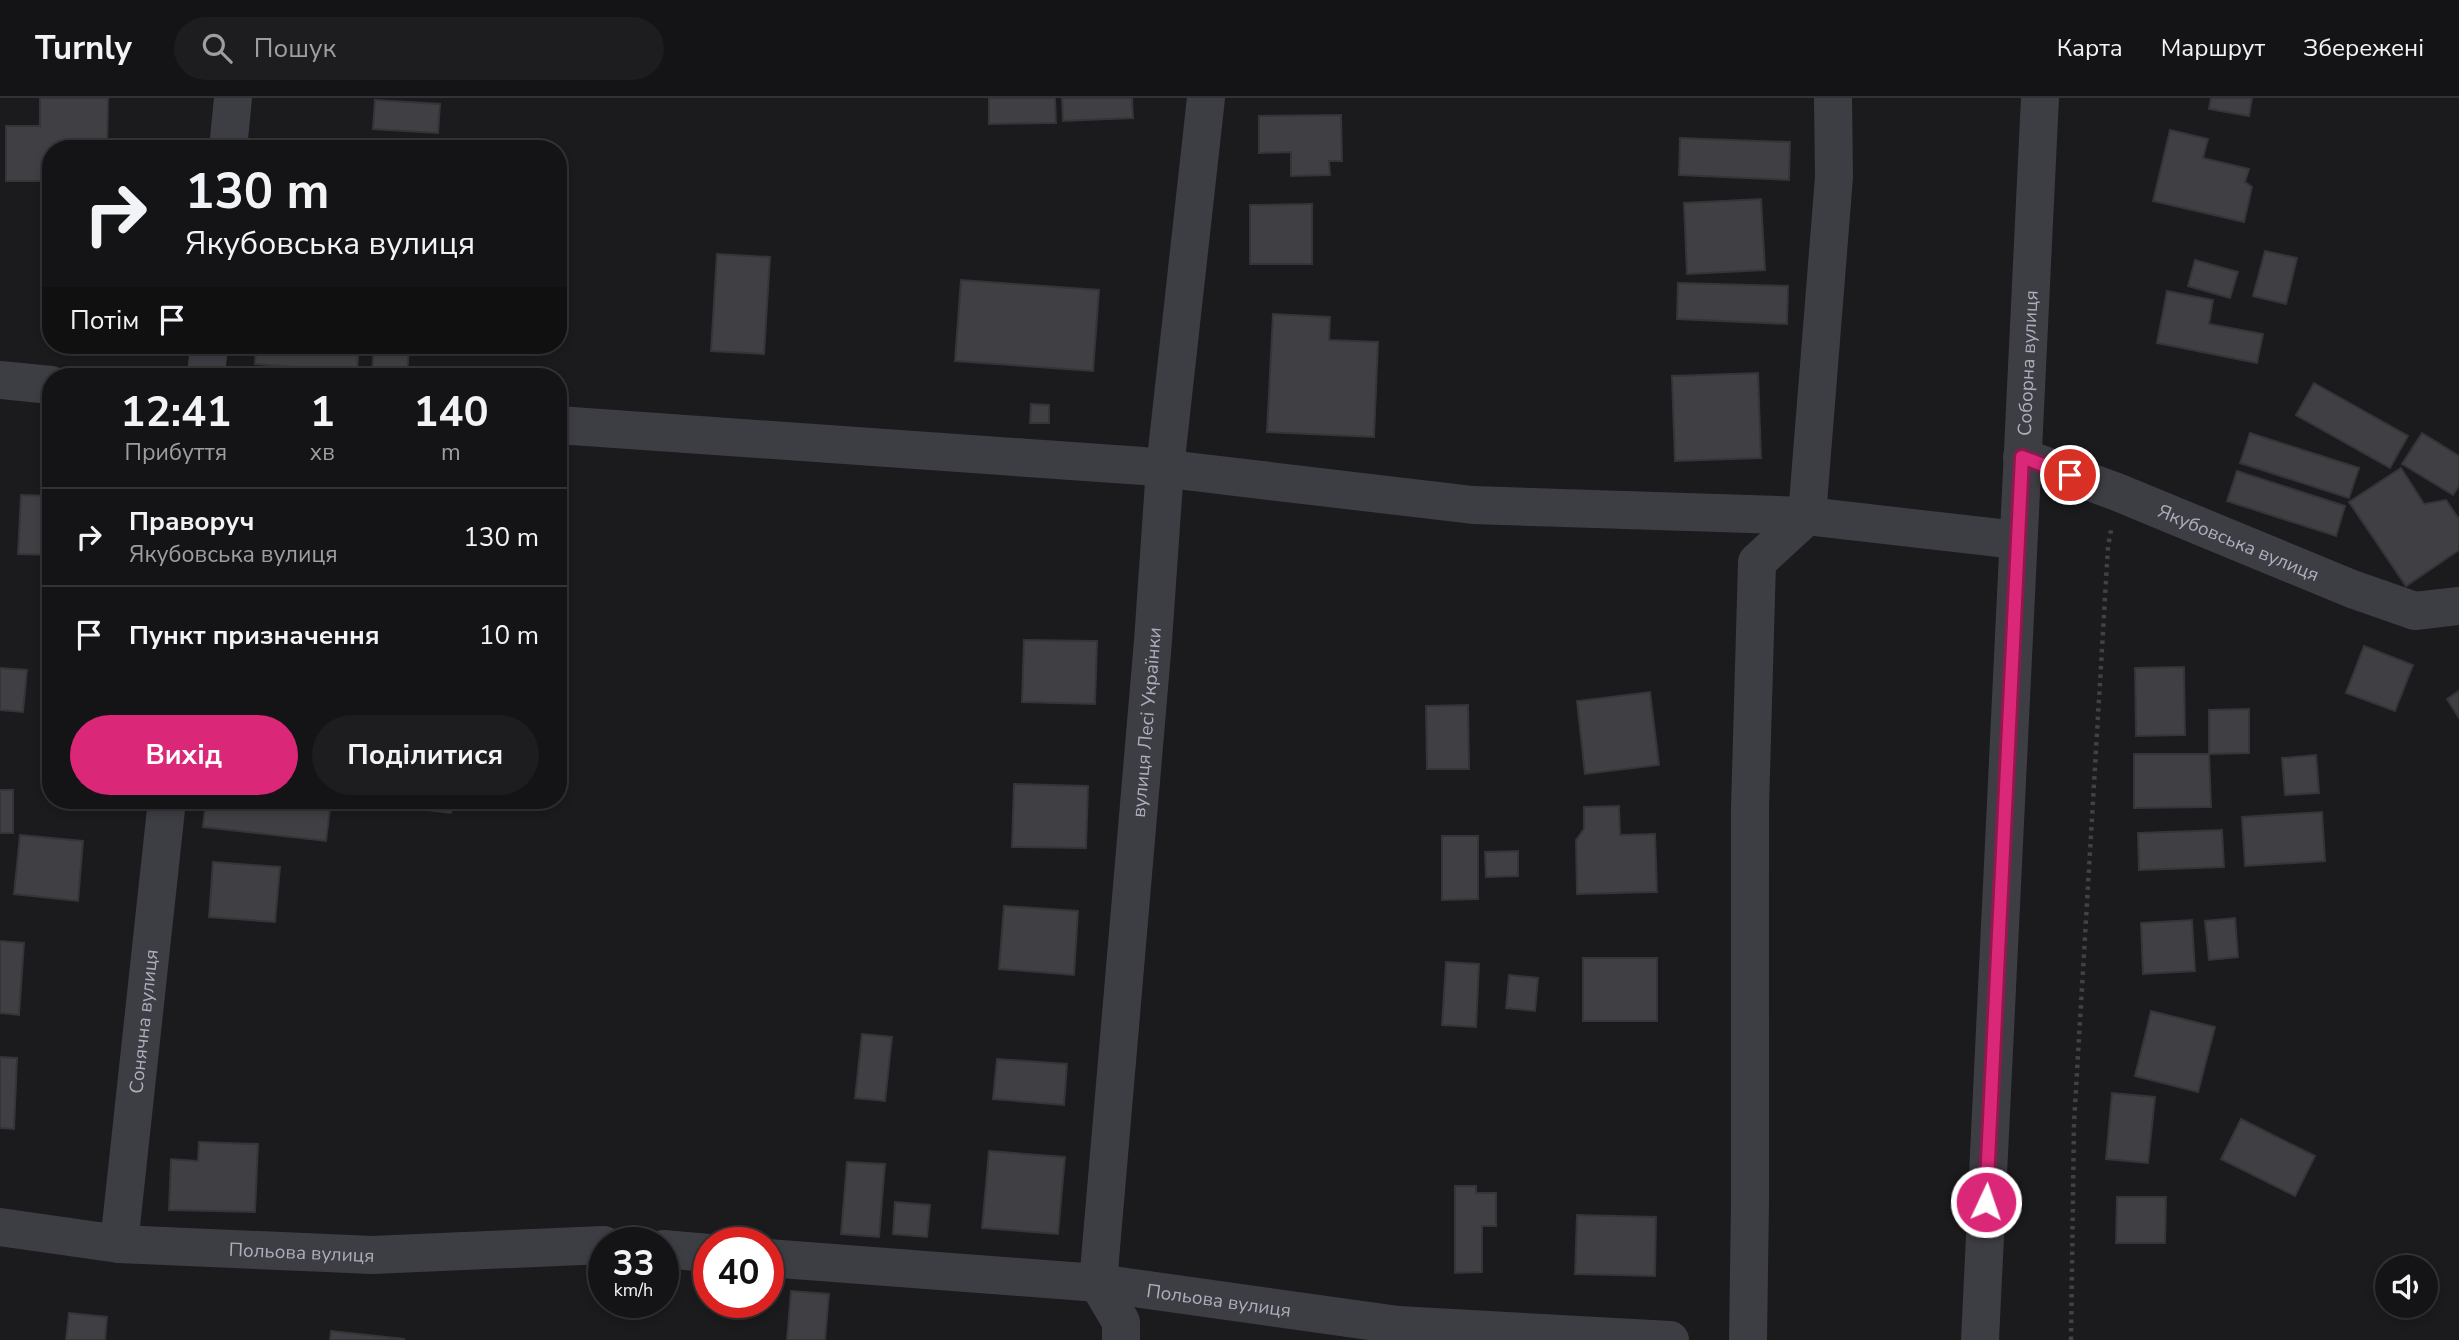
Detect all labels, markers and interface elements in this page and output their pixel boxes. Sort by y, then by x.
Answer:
search box [174,17,664,80]
text: Turnly [35,26,132,71]
icon: search [198,29,236,67]
text: Пошук [254,31,336,66]
text: Карта [2057,32,2123,64]
text: Маршрут [2161,32,2265,64]
text: Збережені [2303,32,2424,64]
text: 130 m [185,158,329,225]
icon: right [70,168,161,259]
text: Якубовська вулиця [185,222,475,265]
street label: Соборна вулиця [2012,290,2045,437]
icon: arrive [153,301,191,339]
text: Потім [70,303,139,338]
text: 12:41 [120,384,231,441]
text: 1 [310,384,335,441]
text: 140 [413,384,489,441]
text: Прибуття [125,437,227,468]
text: хв [310,437,335,468]
text: m [441,437,461,468]
pin [2040,445,2100,505]
icon: arrive [2051,456,2089,494]
street label: Якубовська вулиця [2154,498,2323,588]
text: Праворуч [129,504,254,539]
icon: right [70,518,108,556]
text: 130 m [463,520,539,555]
text: Якубовська вулиця [129,539,338,570]
icon: arrive [70,616,108,654]
text: Пункт призначення [129,618,380,653]
text: 10 m [479,618,539,653]
street label: вулиця Лесі Українки [1126,626,1168,819]
button: Вихід [70,715,298,795]
button: Поділитися [312,715,539,795]
street label: Сонячна вулиця [123,948,165,1095]
position arrow [1949,1165,2023,1239]
speed limit sign: 40 [693,1227,784,1318]
street label: Польова вулиця [228,1237,375,1269]
text: 33 [612,1240,655,1287]
map controls [2375,1255,2438,1318]
button: sound [2375,1255,2438,1318]
text: km/h [614,1278,653,1302]
street label: Польова вулиця [1145,1278,1293,1324]

